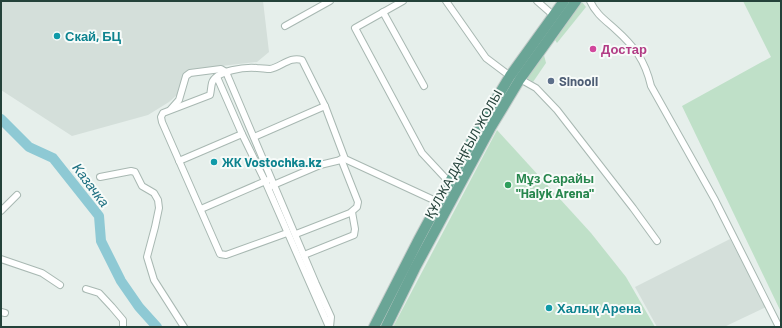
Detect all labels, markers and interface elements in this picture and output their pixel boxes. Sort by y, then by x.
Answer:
place label: Скай, БЦ [65,28,122,44]
marker: Скай, БЦ [52,31,62,41]
place label: Достар [601,41,647,57]
marker: Достар [588,44,598,54]
place label: Sinooil [559,73,598,89]
marker: Sinooil [546,76,556,86]
street label: ҚҰЛЖА ДАҢҒЫЛ ЖОЛЫ [421,87,505,221]
place label: ЖК Vostochka.kz [221,154,321,170]
marker: ЖК Vostochka.kz [209,157,219,167]
water label: Казачка [69,159,114,210]
place label: Мұз Сарайы "Halyk Arena" [516,170,594,201]
marker: Мұз Сарайы "Halyk Arena" [503,180,513,190]
place label: Халық Арена [557,300,642,316]
marker: Халық Арена [544,303,554,313]

